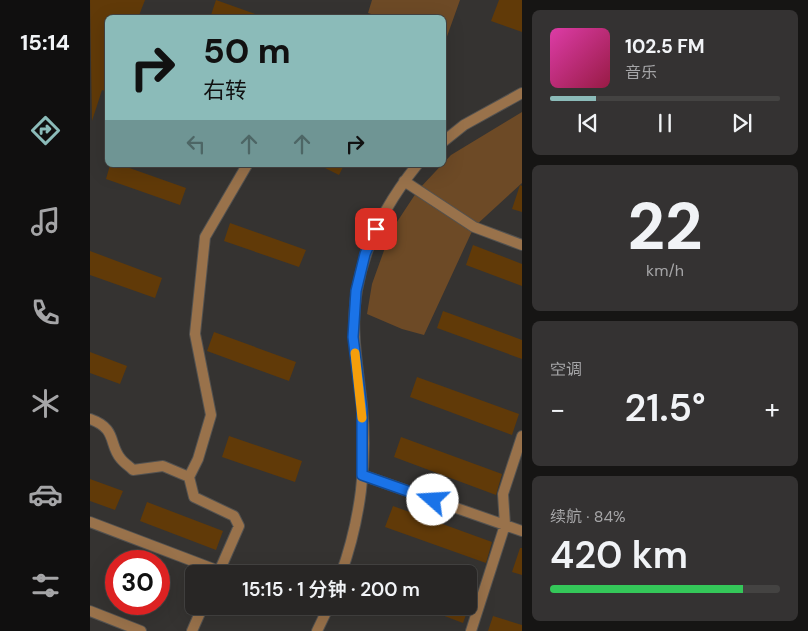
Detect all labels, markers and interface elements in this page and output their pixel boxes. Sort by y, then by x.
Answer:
text: 15:14 [20,28,70,57]
text: 50 m [203,28,291,74]
text: 102.5 FM [625,34,705,59]
icon: right [120,35,185,100]
text: 音乐 [625,62,657,83]
text: 右转 [203,76,247,105]
icon: previous [574,109,602,137]
icon: pause [651,109,679,137]
icon: next [728,109,756,137]
icon: directions [28,113,63,148]
icon: left [182,130,210,158]
icon: ahead [235,130,263,158]
icon: ahead [288,130,316,158]
icon: right [341,130,369,158]
text: 22 [627,185,703,269]
icon: music [28,204,63,239]
pin [355,208,397,250]
icon: arrive [362,215,390,243]
text: km/h [646,260,684,281]
icon: phone [28,295,63,330]
text: 空调 [550,359,582,380]
text: 21.5° [624,383,706,433]
icon: climate [28,386,63,421]
text: − [550,391,565,428]
text: + [765,391,780,428]
position arrow [406,473,458,525]
icon: car [28,477,63,512]
text: 续航 · 84% [550,506,626,527]
text: 420 km [550,530,688,580]
speed limit sign: 30 [105,550,170,615]
icon: filters [28,568,63,603]
text: 15:15 · 1 分钟 · 200 m [242,577,420,602]

